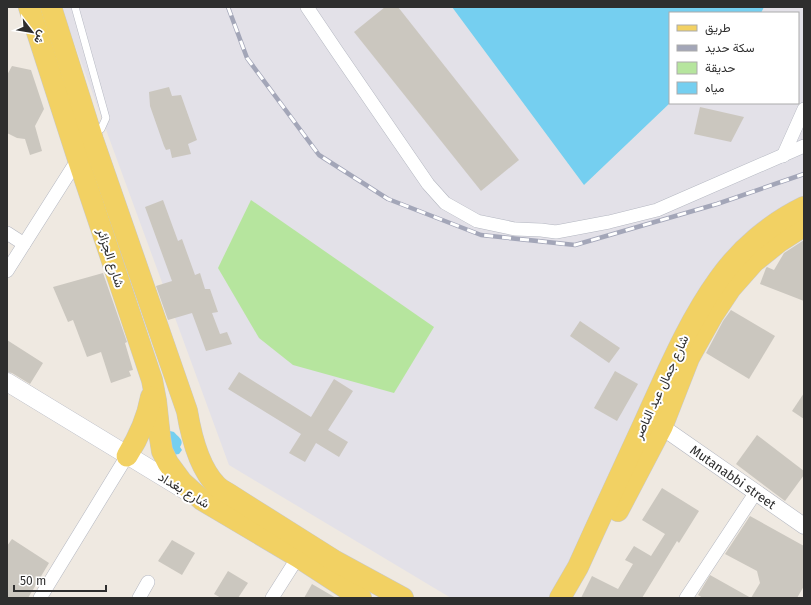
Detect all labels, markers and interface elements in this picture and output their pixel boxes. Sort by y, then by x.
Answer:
north arrow [12,12,52,52]
legend [669,12,799,104]
text: طريق [705,21,731,36]
text: ش [31,28,49,46]
text: سكة حديد [705,41,755,55]
text: حديقة [705,61,735,75]
text: مياه [705,81,724,95]
street label: شارع الجزائر [92,226,128,290]
street label: شارع جمال عبد الناصر [630,333,693,443]
street label: Mutanabbi street [688,442,779,512]
street label: شارع بغداد [155,469,212,513]
scale bar [14,567,106,593]
text: 50 m [20,574,46,588]

